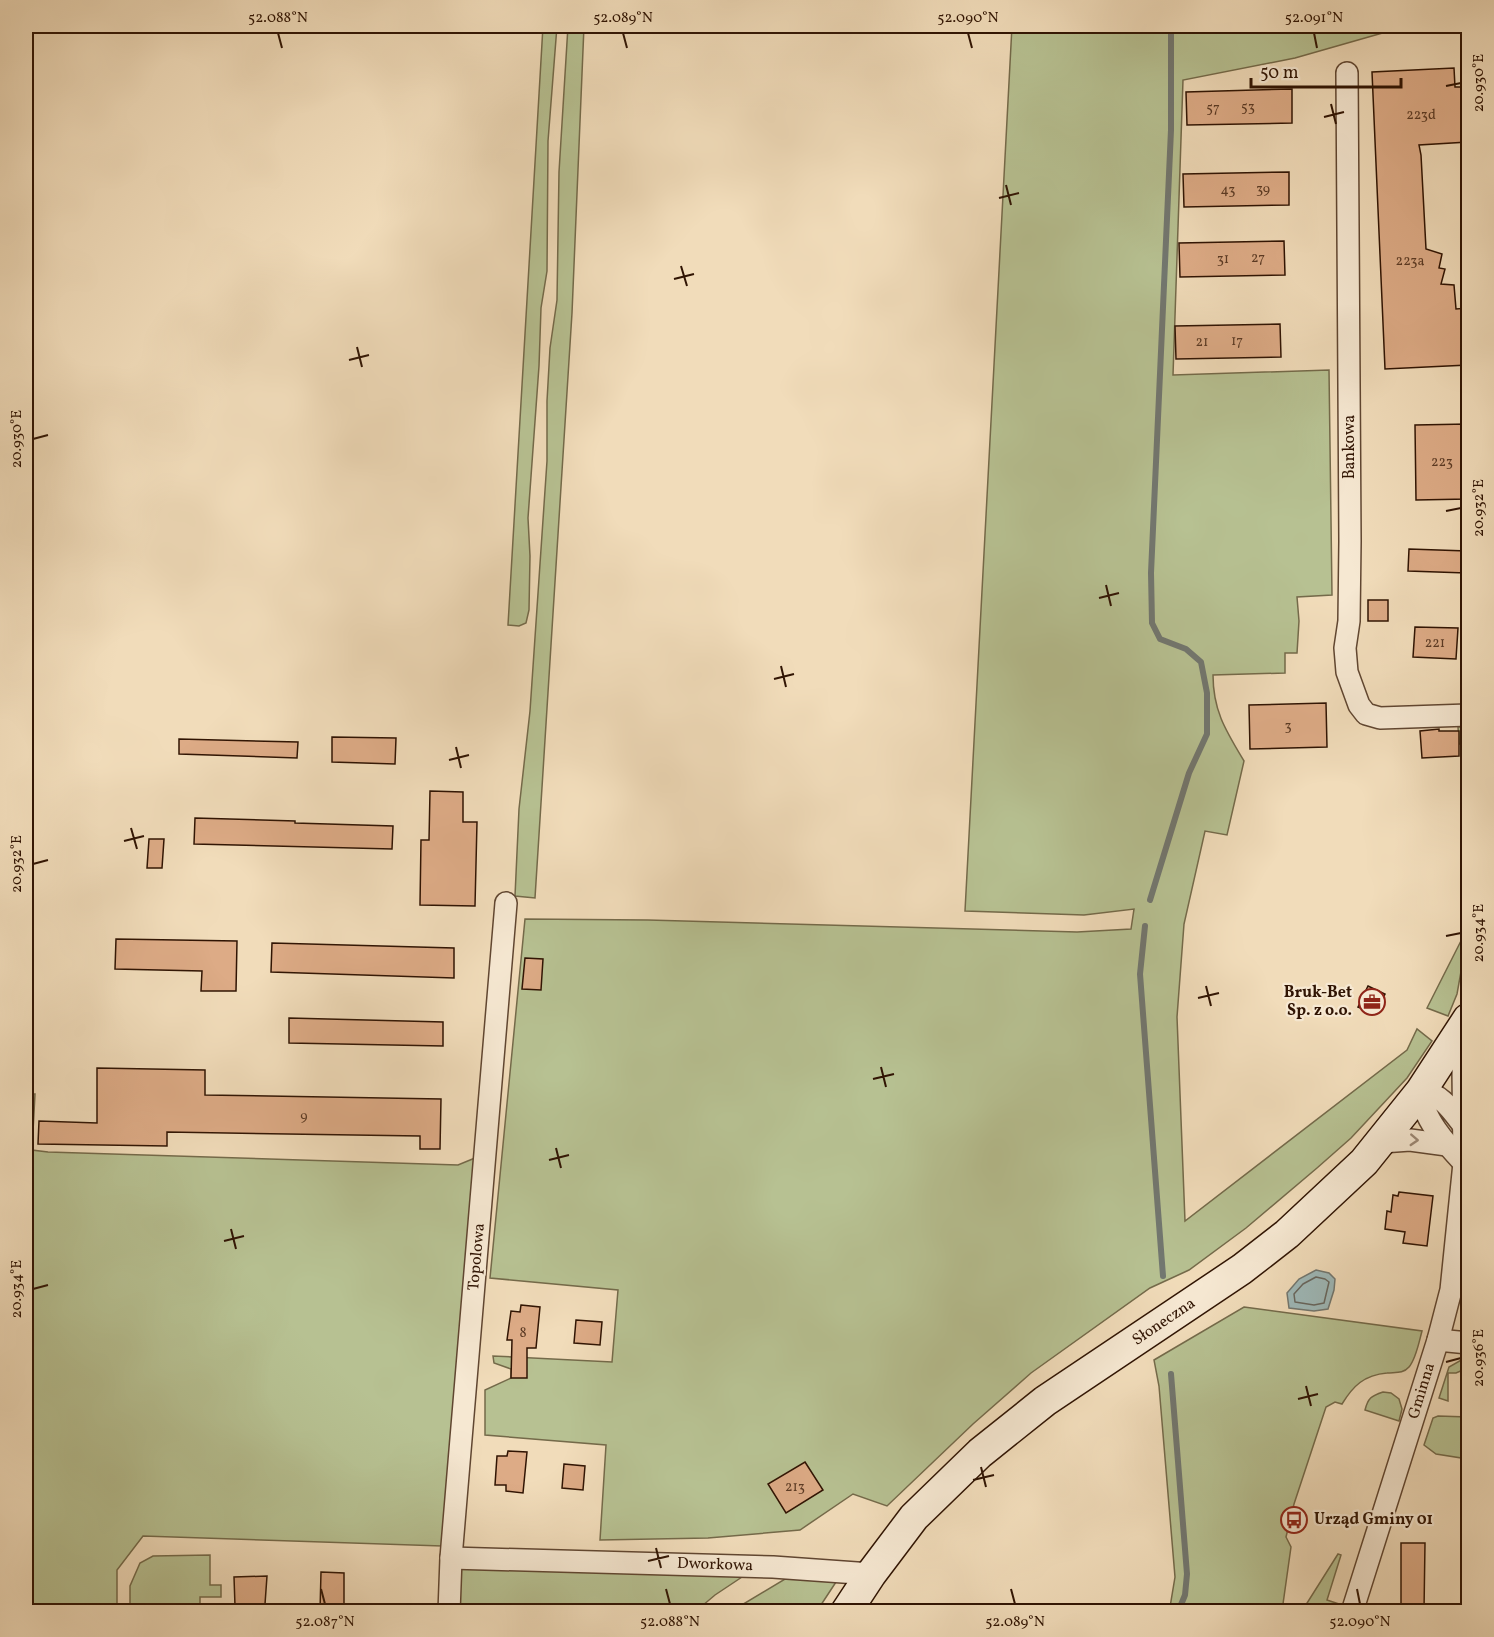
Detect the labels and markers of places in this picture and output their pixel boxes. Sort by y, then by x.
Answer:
place label: Bruk-Bet Sp. z o.o. [1284,982,1352,1022]
office icon: Bruk-Bet Sp. z o.o. [1357,987,1387,1017]
bus stop icon: Urząd Gminy 01 [1279,1505,1309,1535]
place label: Urząd Gminy 01 [1314,1509,1433,1531]

